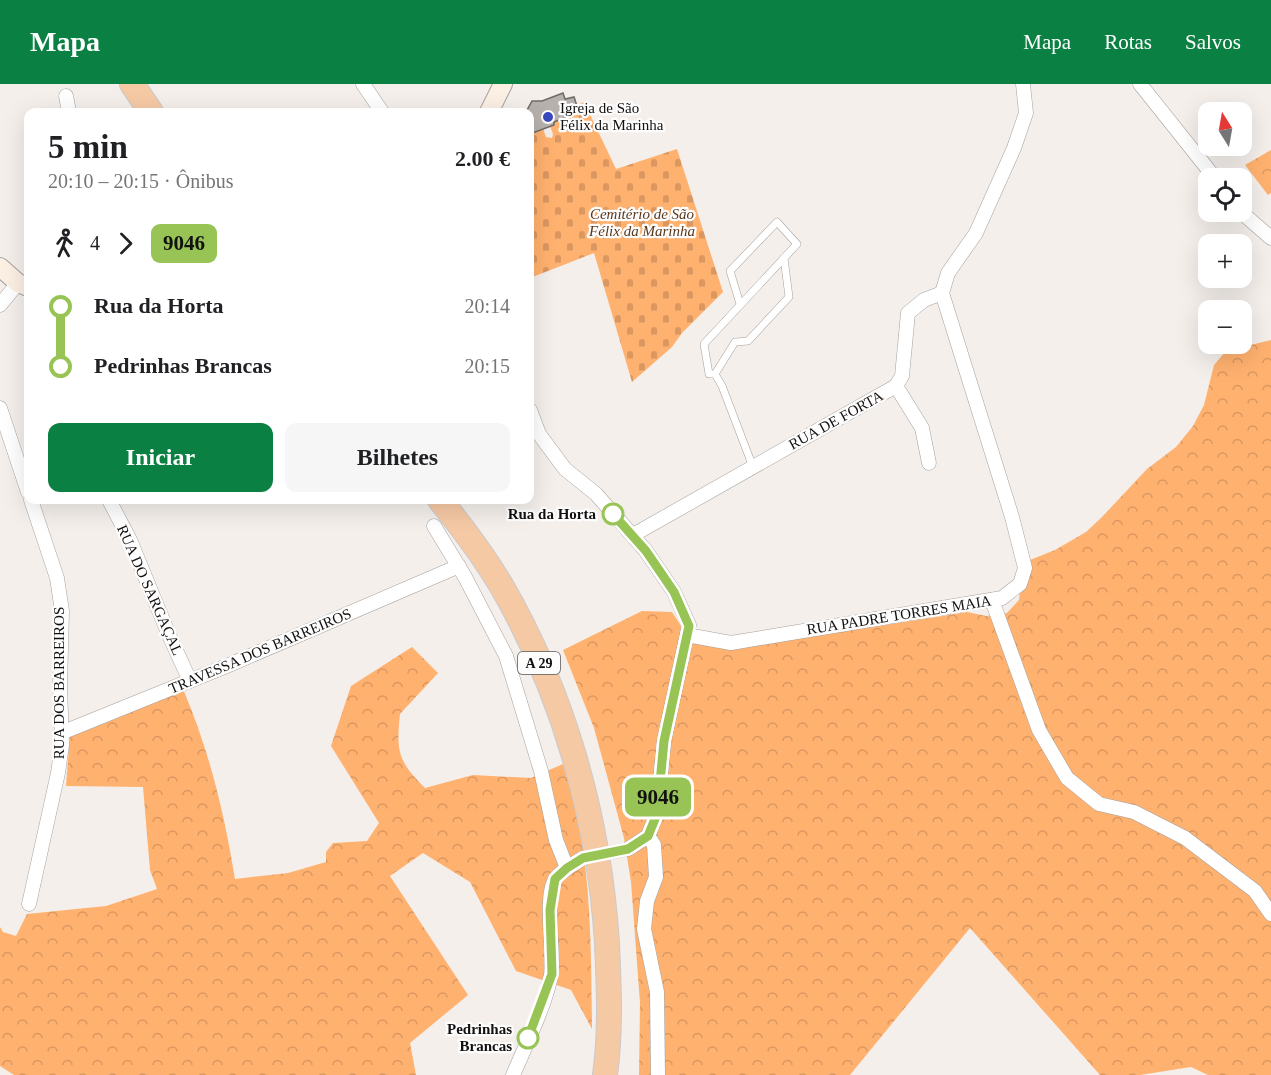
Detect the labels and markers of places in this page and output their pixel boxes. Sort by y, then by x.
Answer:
place label: Igreja de São Félix da Marinha [560,100,664,133]
marker: Igreja de São Félix da Marinha [541,110,555,124]
marker: Rua da Horta [602,503,624,525]
place label: Rua da Horta [508,506,596,522]
place label: Pedrinhas Brancas [447,1021,512,1054]
marker: Pedrinhas Brancas [517,1027,539,1049]

